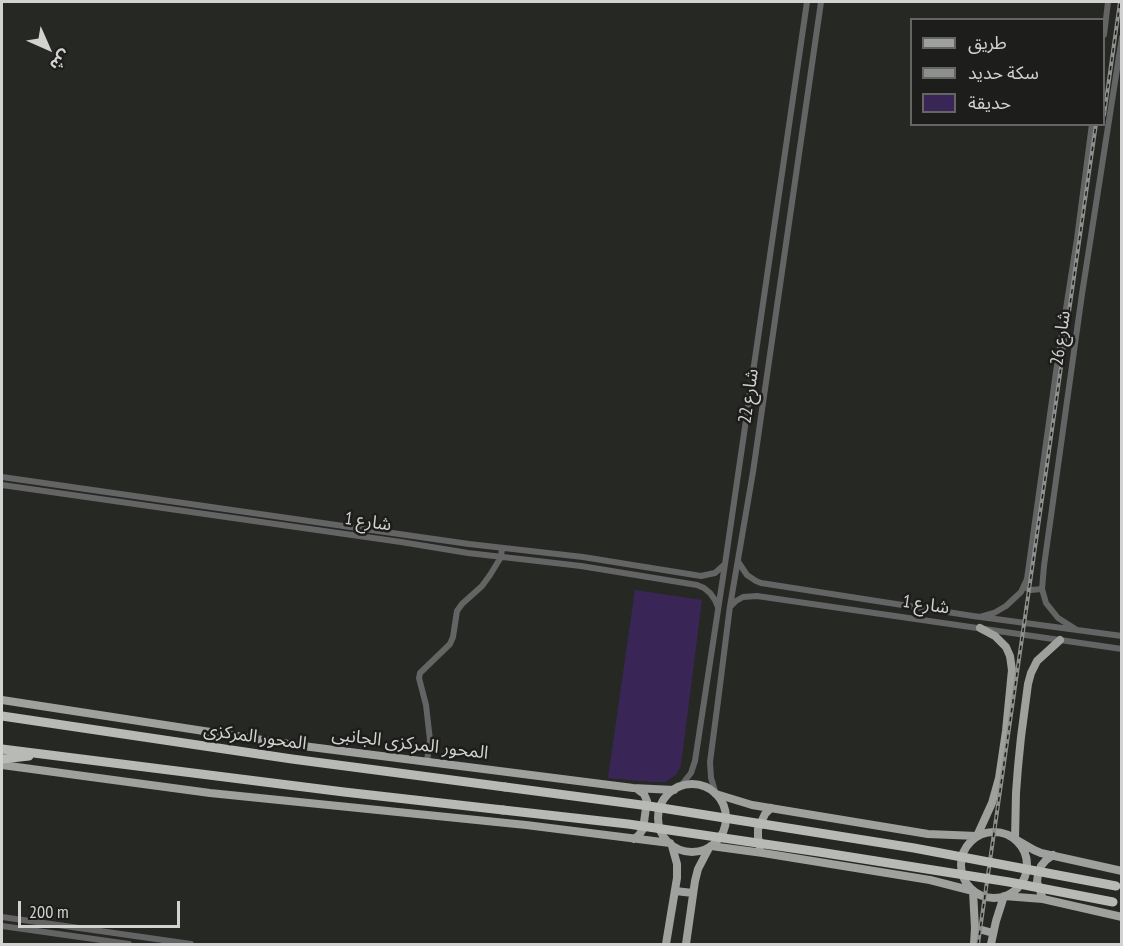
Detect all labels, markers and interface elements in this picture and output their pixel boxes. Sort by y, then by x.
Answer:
north arrow [18,18,78,78]
legend [910,18,1105,126]
text: طريق [968,31,1007,54]
text: ش [46,46,76,76]
text: سكة حديد [968,61,1039,84]
text: حديقة [968,91,1011,114]
street label: شارع 26 [1046,309,1076,367]
street label: شارع 22 [734,367,764,425]
street label: شارع 1 [343,508,393,536]
street label: شارع 1 [901,591,951,619]
street label: المحور المركزى [202,719,308,755]
street label: المحور المركزى الجانبى [331,724,489,764]
scale bar [21,889,183,927]
text: 200 m [29,900,69,923]

